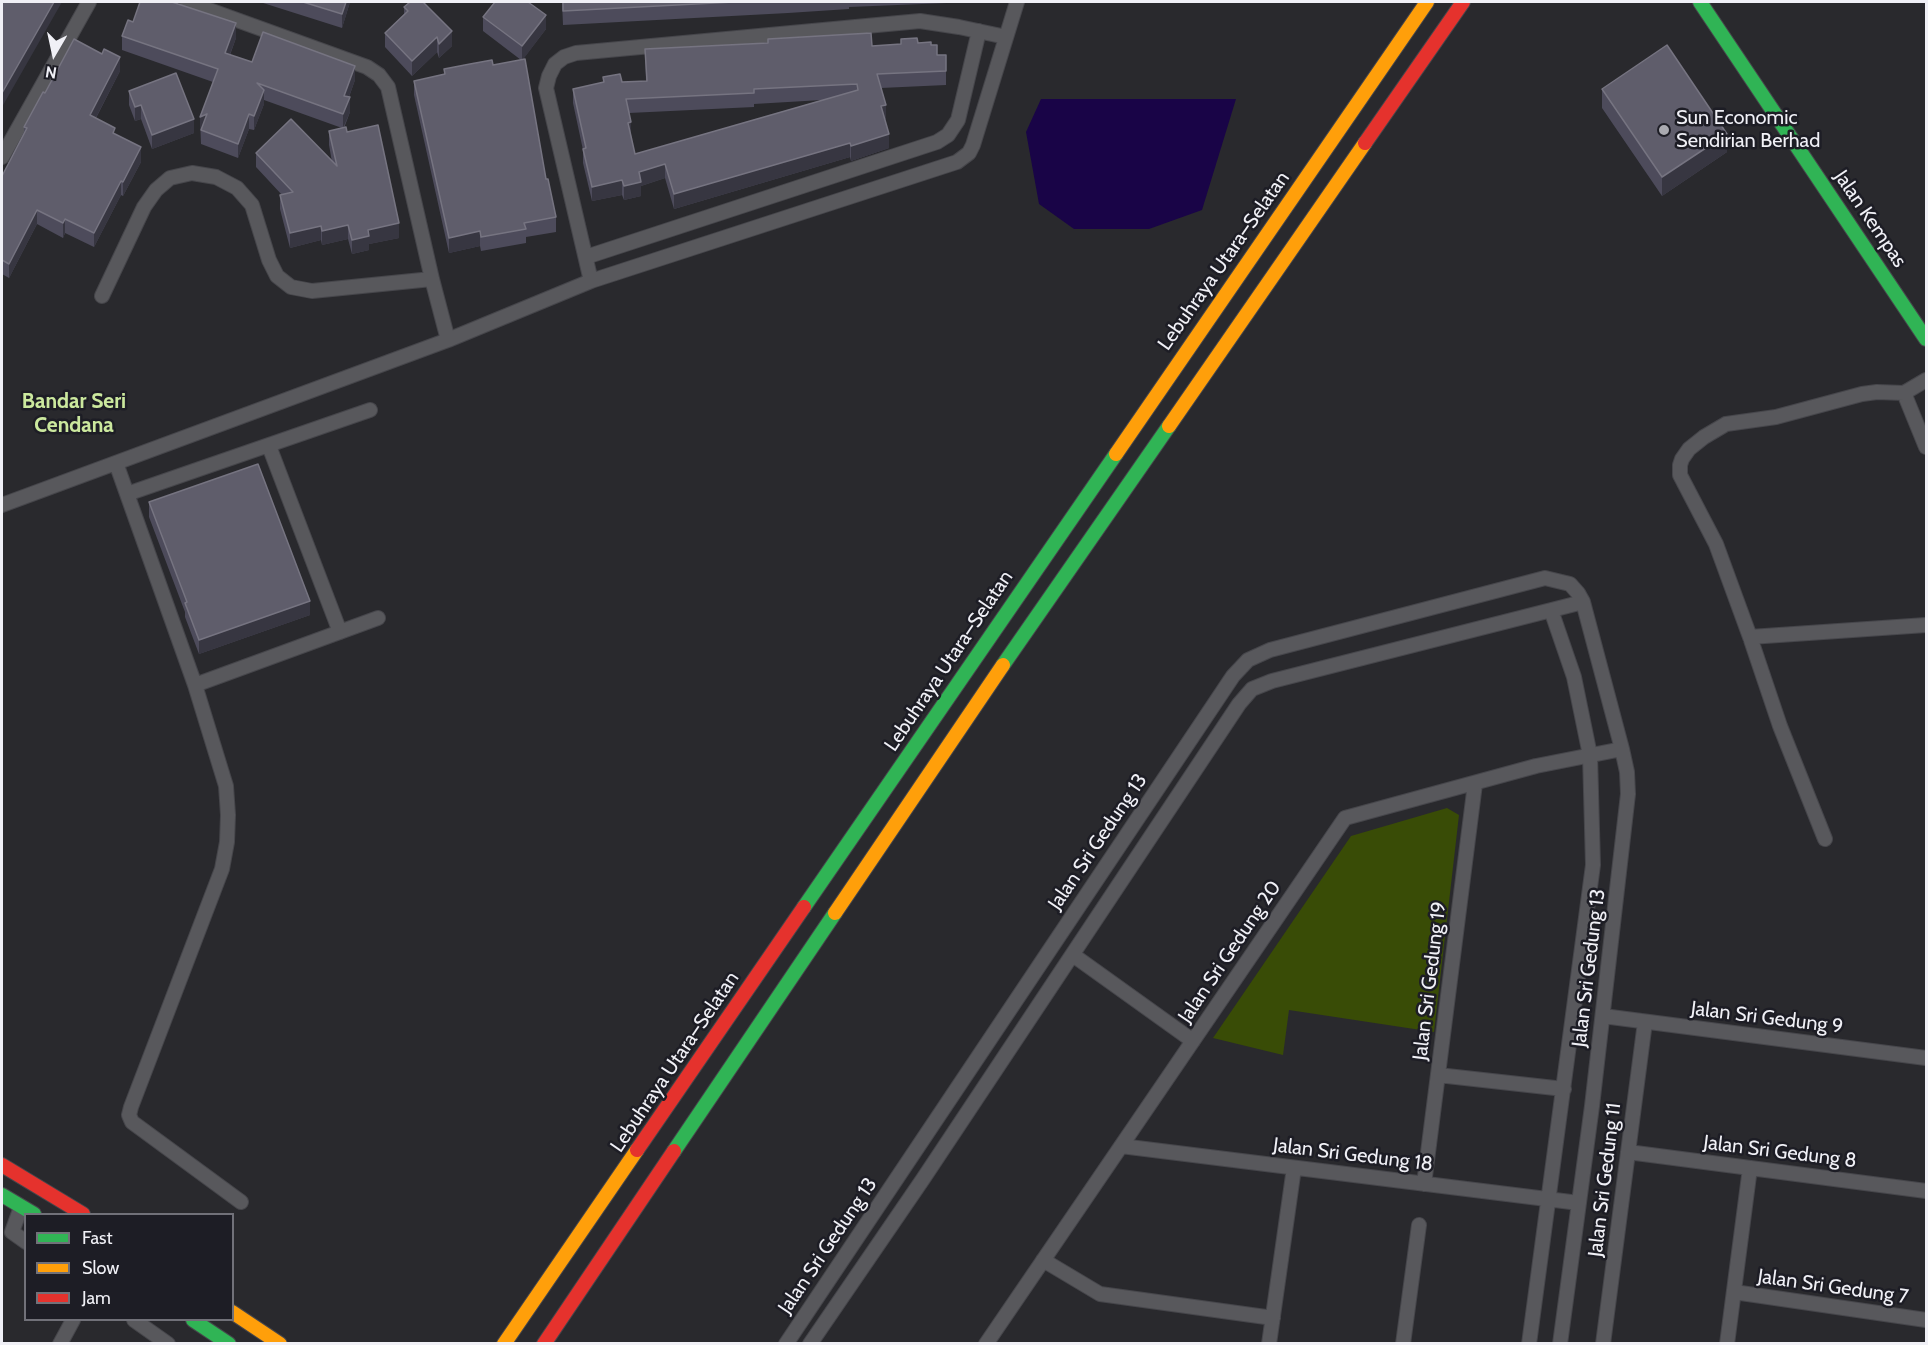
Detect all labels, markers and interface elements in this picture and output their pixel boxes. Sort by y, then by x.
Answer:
north arrow [24,24,84,84]
text: N [44,62,58,83]
place label: Sun Economic Sendirian Berhad [1676,106,1820,153]
marker: Sun Economic Sendirian Berhad [1657,123,1671,137]
street label: Jalan Kempas [1829,166,1911,272]
street label: Lebuhraya Utara–Selatan [1153,167,1295,355]
district label: Bandar Seri Cendana [22,389,126,439]
street label: Lebuhraya Utara–Selatan [880,566,1018,756]
street label: Jalan Sri Gedung 13 [1044,769,1152,915]
street label: Jalan Sri Gedung 20 [1174,876,1286,1028]
street label: Jalan Sri Gedung 13 [1567,888,1611,1048]
street label: Jalan Sri Gedung 19 [1408,900,1452,1062]
street label: Lebuhraya Utara–Selatan [606,967,744,1157]
street label: Jalan Sri Gedung 9 [1689,997,1845,1039]
street label: Jalan Sri Gedung 11 [1584,1102,1626,1258]
street label: Jalan Sri Gedung 8 [1702,1131,1858,1173]
street label: Jalan Sri Gedung 18 [1272,1133,1434,1177]
street label: Jalan Sri Gedung 13 [774,1173,882,1319]
legend [24,1213,234,1321]
text: Fast [82,1227,113,1249]
text: Slow [82,1257,119,1279]
street label: Jalan Sri Gedung 7 [1756,1265,1910,1309]
text: Jam [82,1287,111,1309]

